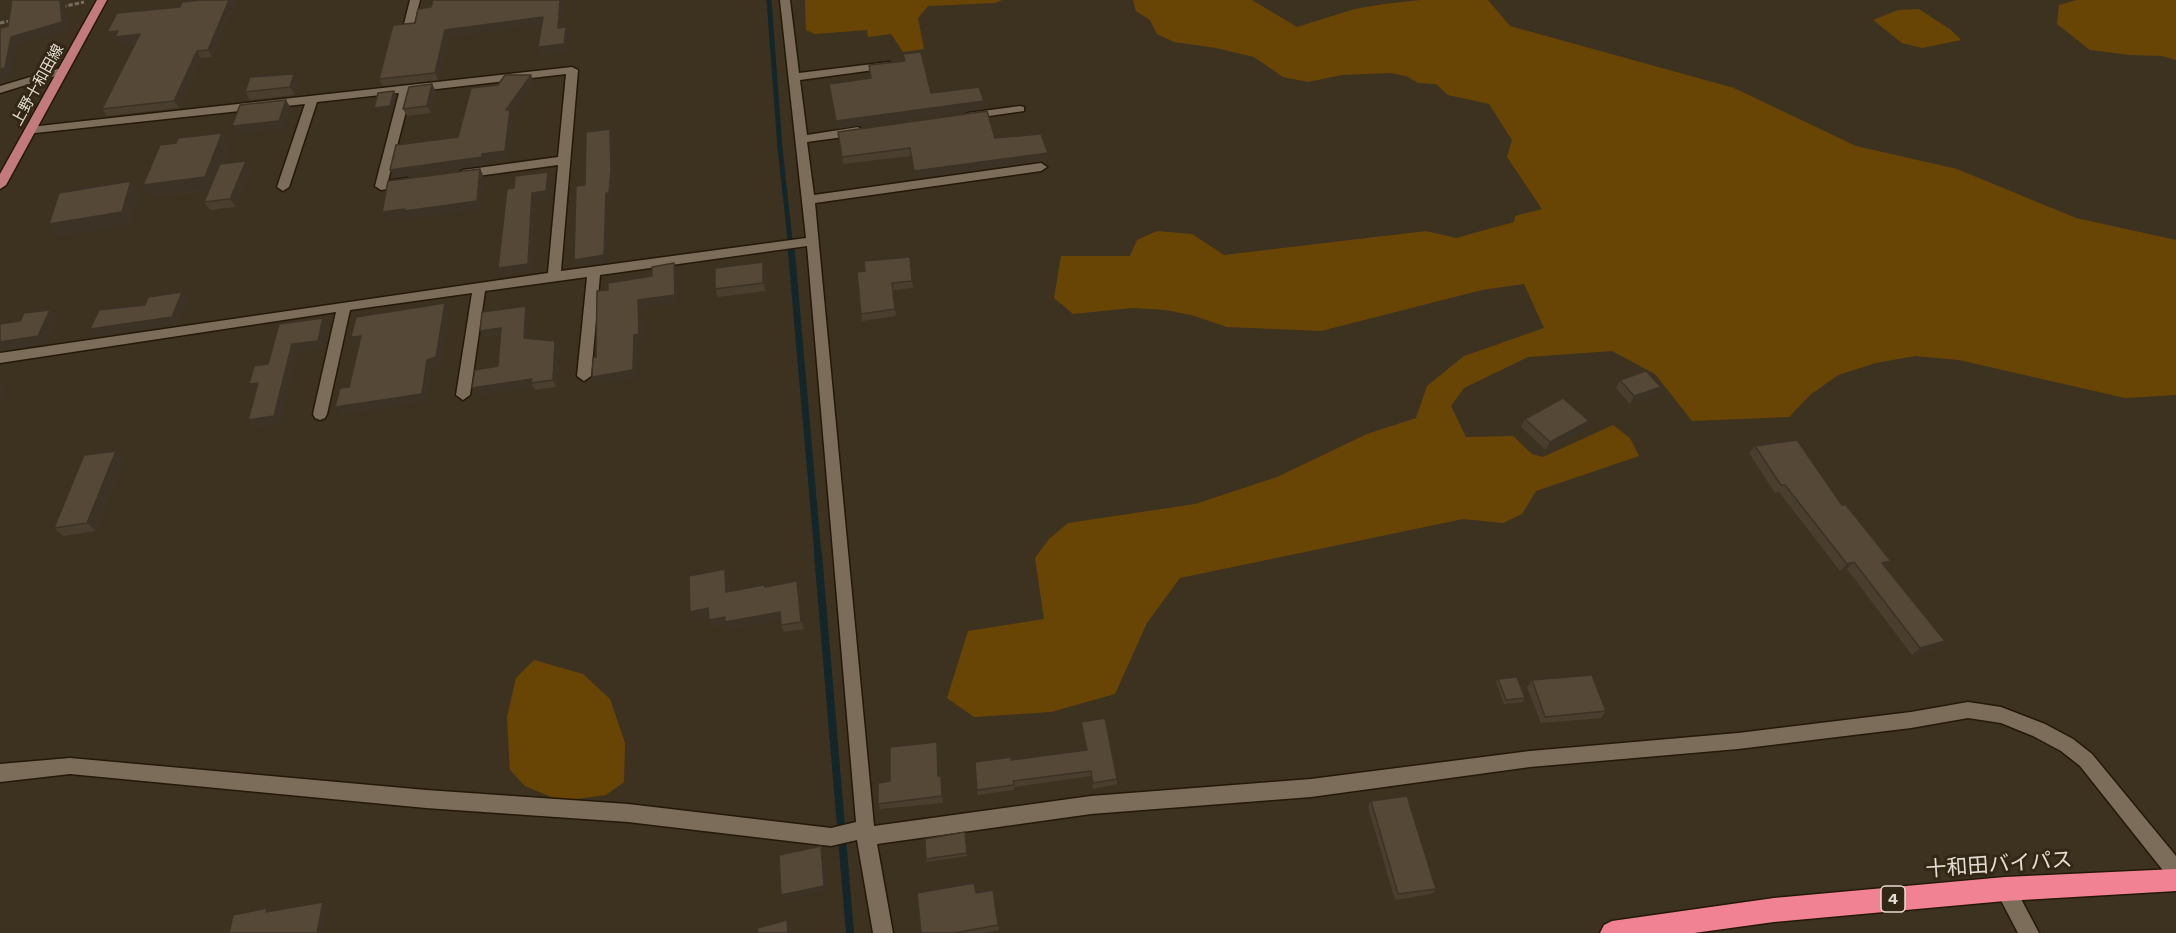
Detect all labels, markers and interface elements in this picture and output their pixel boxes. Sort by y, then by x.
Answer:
street label: 上野十和田線 [8,41,68,129]
street label: 十和田バイパス [1925,847,2073,883]
road number: 4 [1881,886,1905,912]

